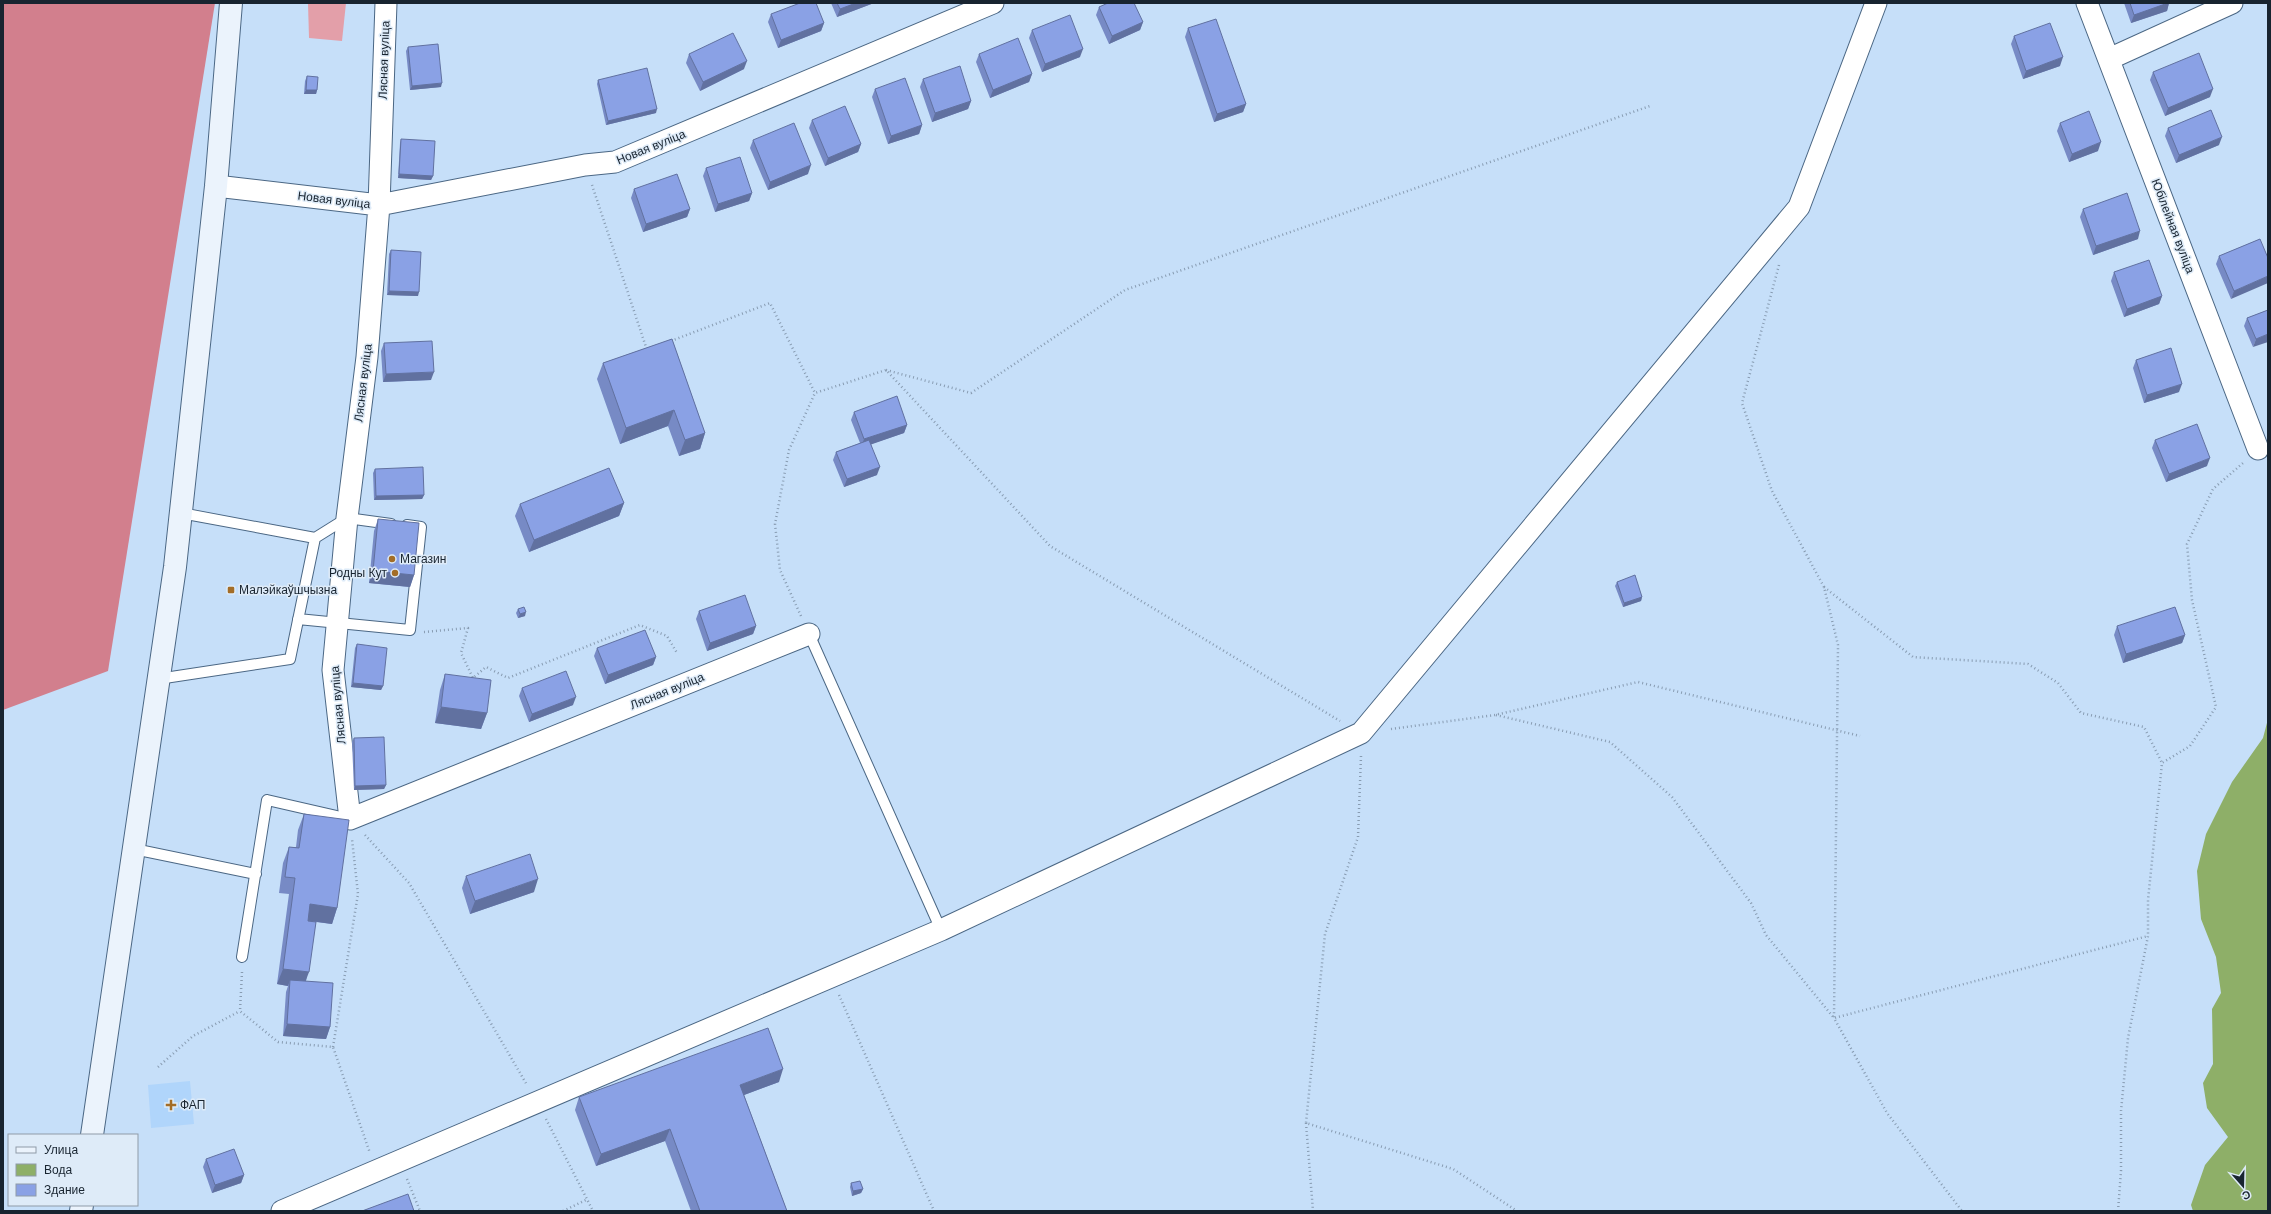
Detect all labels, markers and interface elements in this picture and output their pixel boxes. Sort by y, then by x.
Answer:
street label: Лясная вуліца [376,20,392,100]
street label: Новая вуліца [614,127,688,167]
street label: Юбілейная вуліца [2149,177,2198,276]
street label: Новая вуліца [297,189,371,211]
street label: Лясная вуліца [351,343,375,423]
place label: Магазин [400,552,446,566]
marker: Магазин [387,554,397,564]
place label: Родны Кут [329,566,387,580]
marker: Родны Кут [390,568,400,578]
place label: Малэйкаўшчызна [239,583,337,597]
marker: Малэйкаўшчызна [226,585,236,595]
street label: Лясная вуліца [328,665,348,745]
street label: Лясная вуліца [628,670,706,712]
place label: ФАП [180,1098,205,1112]
marker: ФАП [165,1099,177,1111]
legend [8,1134,138,1206]
text: Улица [44,1143,78,1157]
text: Вода [44,1163,72,1177]
north arrow [2223,1166,2263,1206]
text: Здание [44,1183,85,1197]
text: С [2241,1188,2252,1202]

